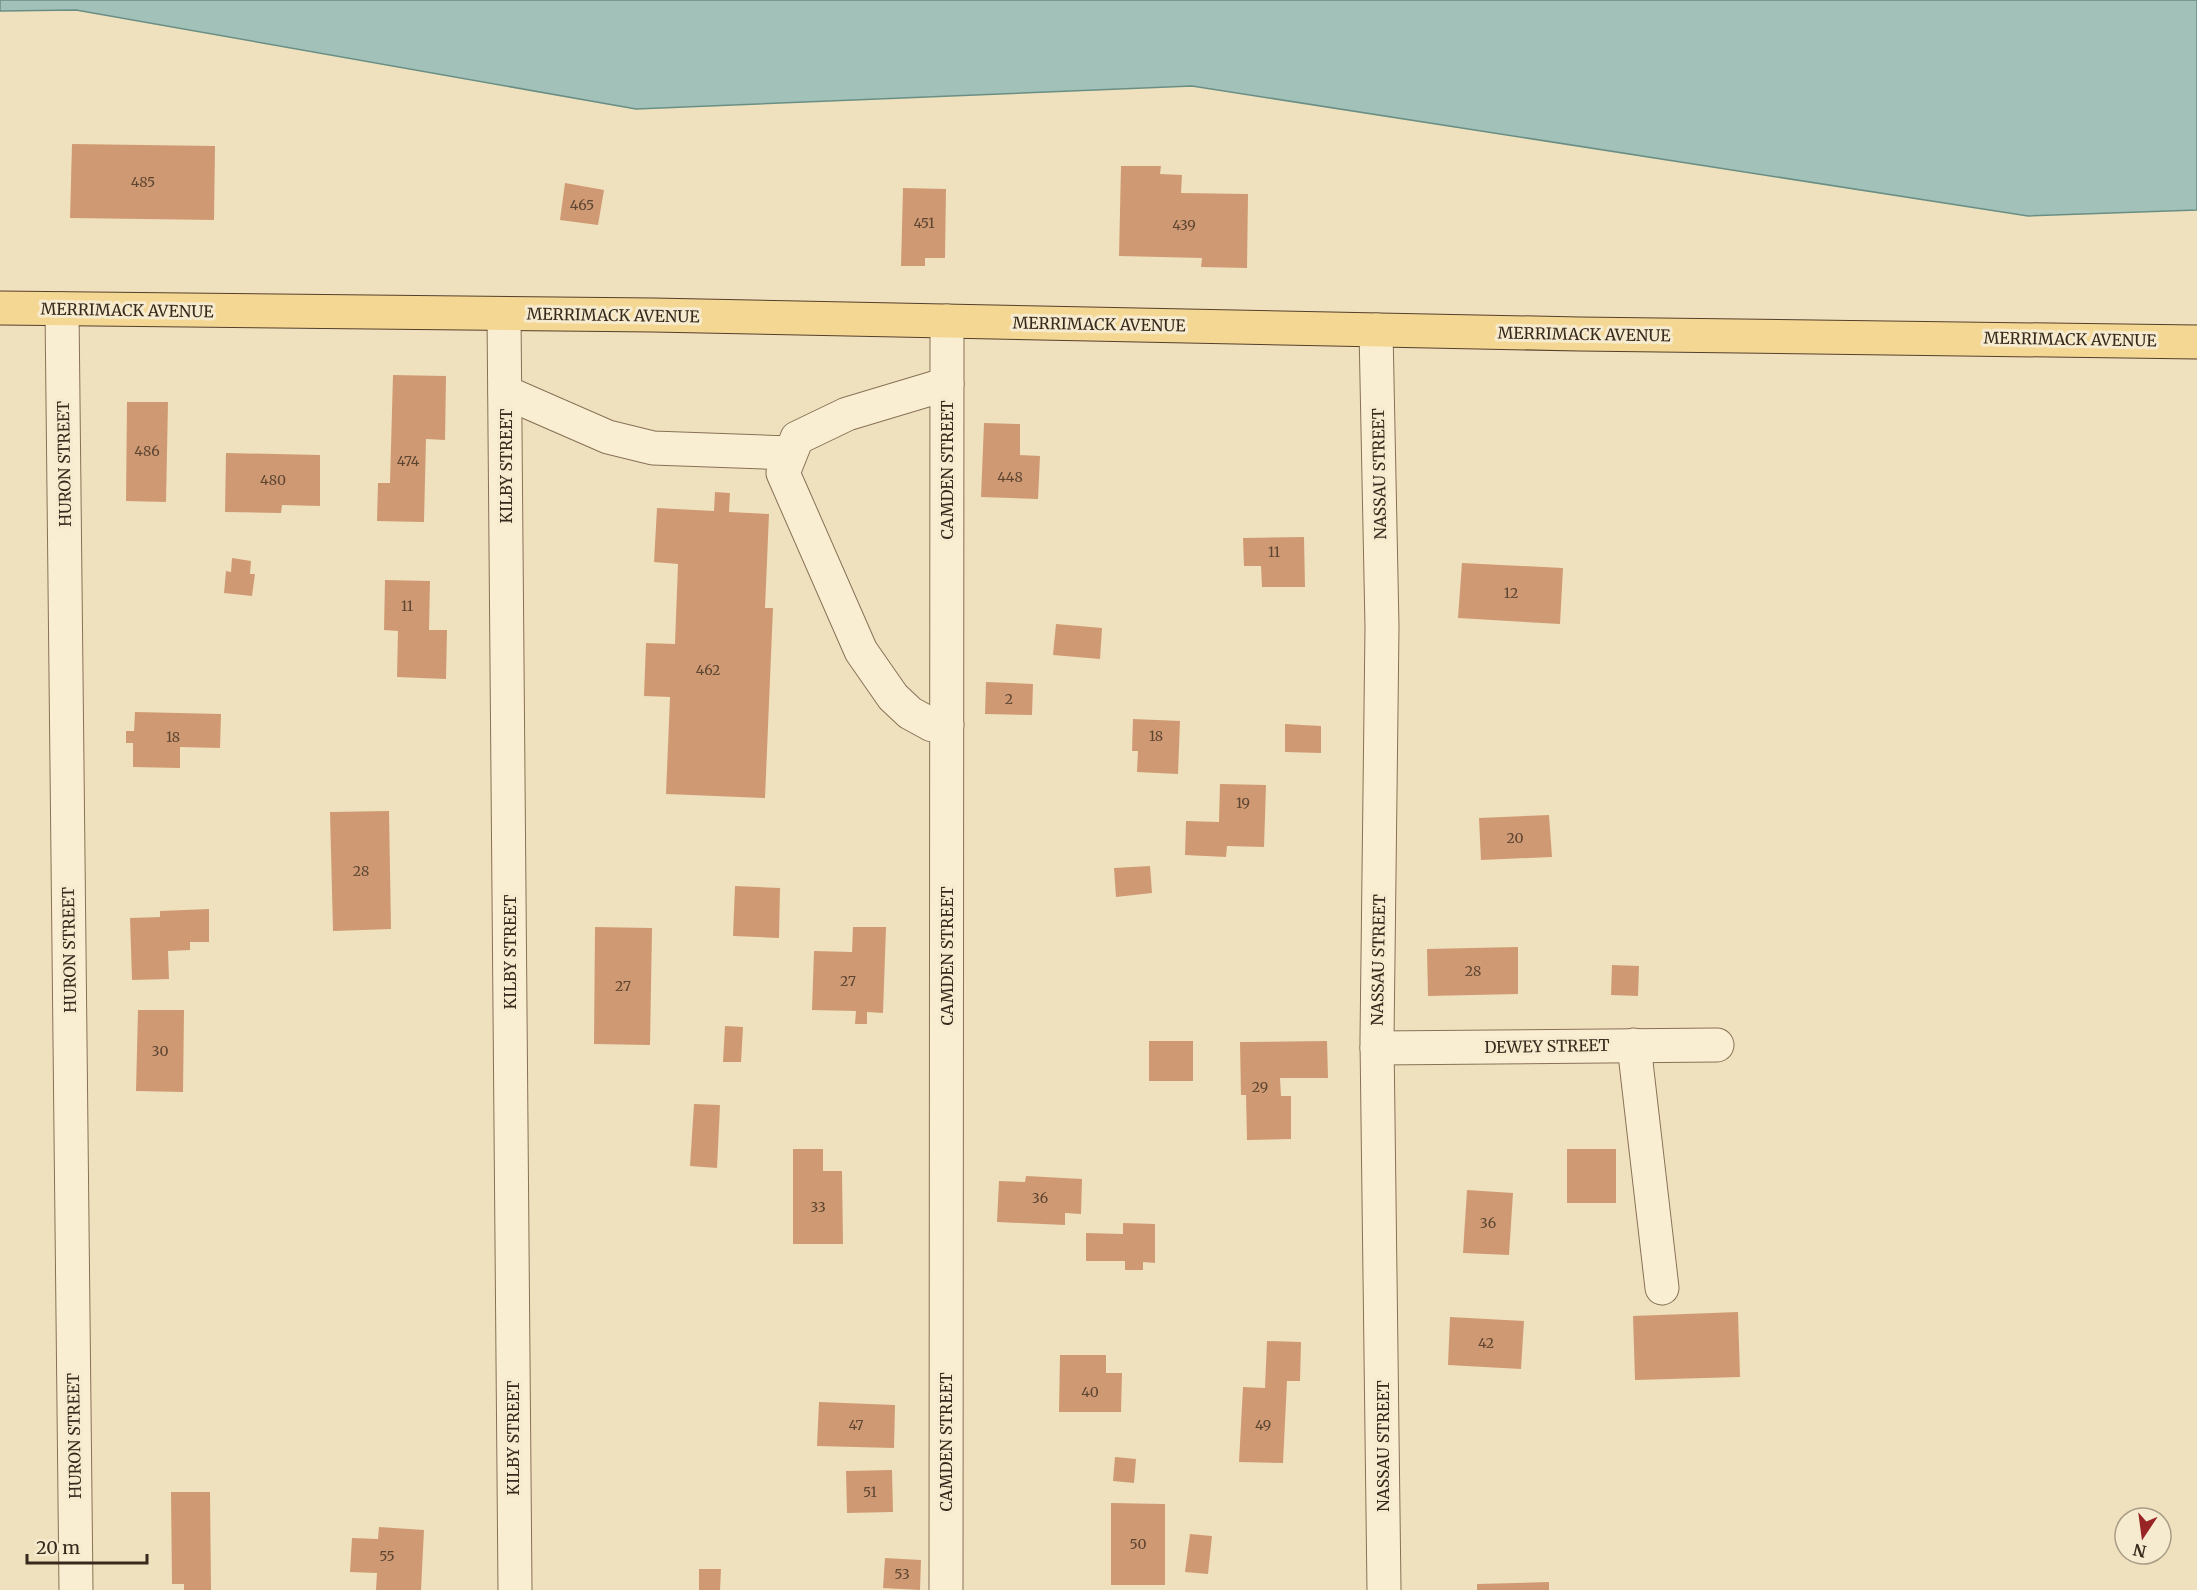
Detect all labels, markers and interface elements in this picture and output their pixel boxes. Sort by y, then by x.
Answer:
house number: 485 [131,173,155,191]
house number: 465 [570,196,594,214]
house number: 451 [913,214,935,232]
house number: 439 [1172,216,1196,234]
street label: MERRIMACK AVENUE [40,298,214,322]
street label: MERRIMACK AVENUE [526,303,700,327]
street label: MERRIMACK AVENUE [1012,312,1186,336]
street label: MERRIMACK AVENUE [1497,322,1671,346]
street label: MERRIMACK AVENUE [1983,327,2157,351]
street label: CAMDEN STREET [937,400,957,540]
street label: HURON STREET [53,401,75,527]
street label: NASSAU STREET [1368,408,1390,540]
street label: KILBY STREET [496,409,516,523]
house number: 486 [134,442,160,460]
house number: 474 [397,452,420,470]
house number: 448 [997,468,1023,486]
house number: 480 [260,471,286,489]
house number: 11 [1268,543,1280,561]
house number: 12 [1504,584,1518,602]
house number: 11 [401,597,413,615]
house number: 462 [696,661,720,679]
house number: 2 [1005,690,1013,708]
house number: 18 [1149,727,1163,745]
house number: 18 [166,728,180,746]
house number: 19 [1236,794,1250,812]
house number: 20 [1506,829,1524,847]
house number: 28 [353,862,369,880]
street label: CAMDEN STREET [937,886,957,1026]
street label: HURON STREET [58,887,80,1013]
street label: NASSAU STREET [1367,894,1389,1026]
street label: KILBY STREET [500,895,520,1009]
house number: 28 [1465,962,1481,980]
house number: 27 [840,972,856,990]
house number: 27 [615,977,631,995]
street label: DEWEY STREET [1484,1035,1610,1057]
house number: 30 [152,1042,168,1060]
house number: 29 [1252,1078,1268,1096]
house number: 36 [1032,1189,1048,1207]
house number: 33 [810,1198,826,1216]
house number: 36 [1480,1214,1496,1232]
house number: 42 [1478,1334,1494,1352]
street label: CAMDEN STREET [936,1372,956,1512]
street label: HURON STREET [63,1373,85,1499]
street label: NASSAU STREET [1373,1380,1393,1512]
street label: KILBY STREET [503,1381,523,1495]
house number: 40 [1081,1383,1099,1401]
house number: 47 [848,1416,864,1434]
house number: 49 [1255,1416,1271,1434]
house number: 51 [863,1483,877,1501]
north arrow [2113,1506,2173,1566]
scale bar [27,1527,147,1565]
house number: 50 [1130,1535,1146,1553]
text: 20 m [36,1536,80,1559]
text: N [2131,1539,2148,1562]
house number: 55 [379,1547,395,1565]
house number: 53 [894,1565,910,1583]

